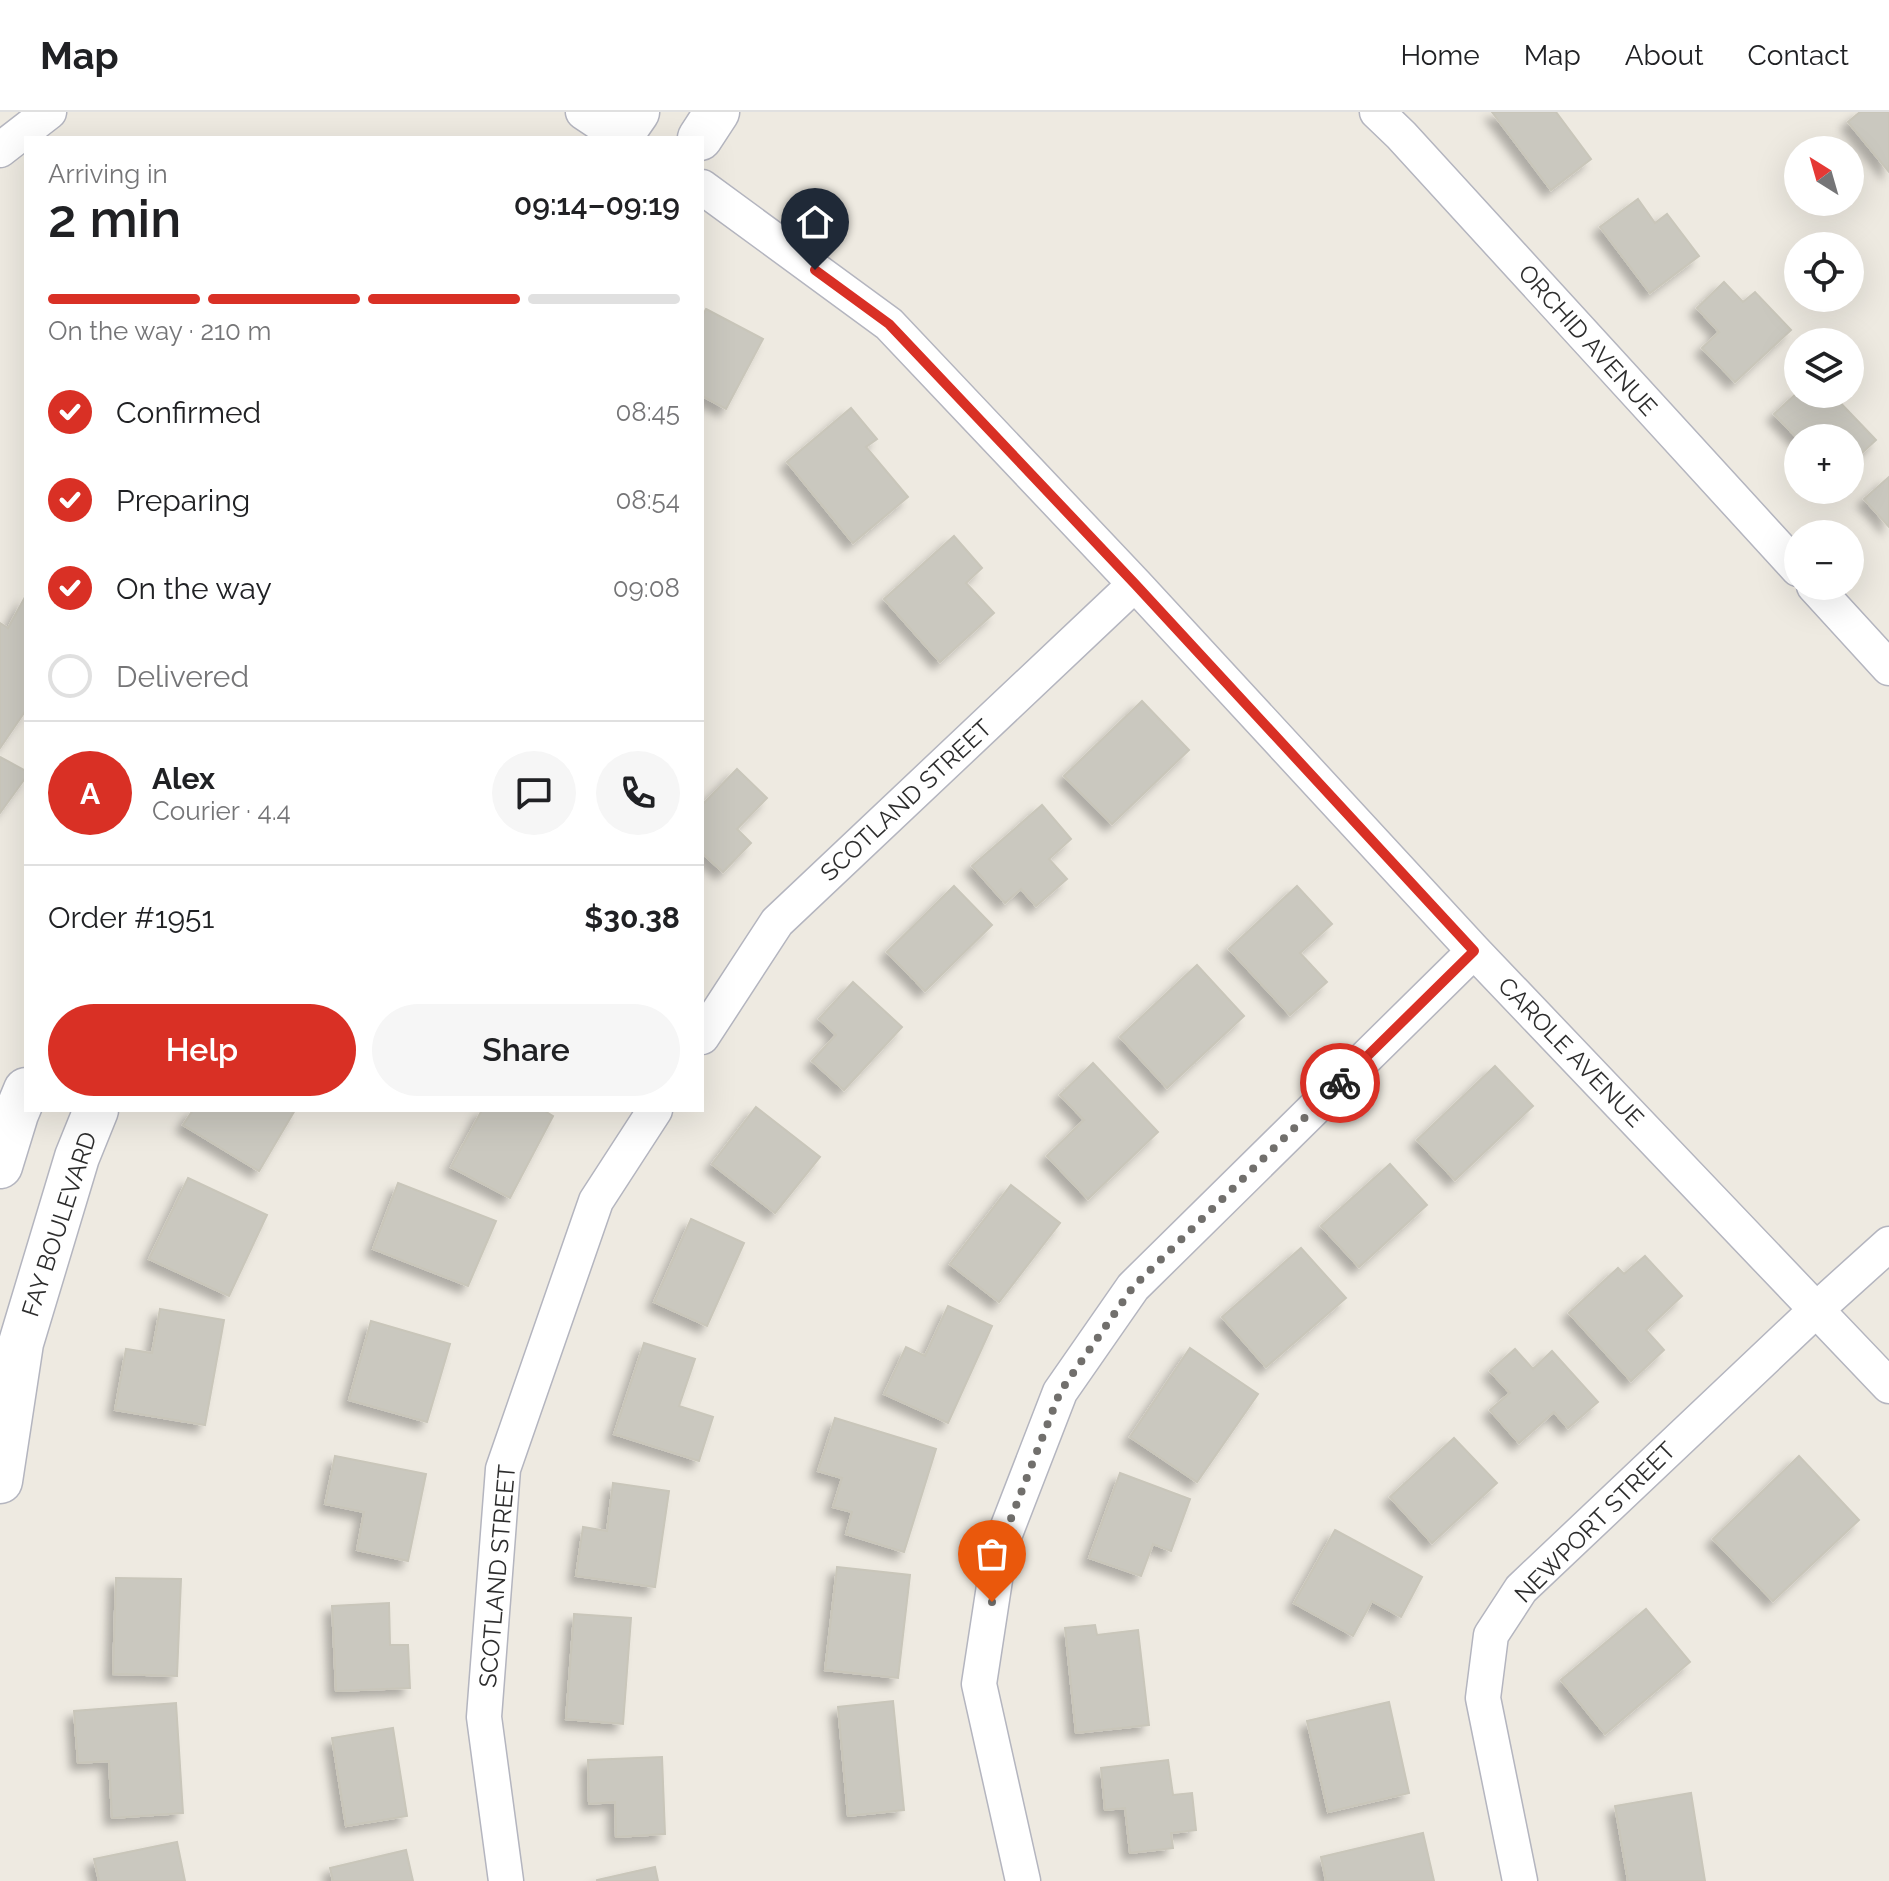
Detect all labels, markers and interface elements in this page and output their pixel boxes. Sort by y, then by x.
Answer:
text: Map [40,33,119,78]
text: Home [1400,39,1480,72]
text: Map [1524,39,1581,72]
text: About [1625,39,1704,72]
text: Contact [1748,39,1849,72]
north arrow [1784,136,1864,216]
map controls [1784,136,1864,600]
text: Arriving in [48,159,168,189]
text: 09:14–09:19 [514,187,680,222]
text: 2 min [48,188,181,249]
pin [781,188,849,270]
icon: home [793,200,837,244]
button: locate [1784,232,1864,312]
street label: ORCHID AVENUE [1513,258,1663,422]
text: On the way · 210 m [48,316,272,346]
button: layers [1784,328,1864,408]
icon: check [48,390,92,434]
text: Confirmed [116,395,261,430]
text: 08:45 [615,397,680,427]
button: + [1784,424,1864,504]
icon: check [48,478,92,522]
text: Preparing [116,483,250,518]
text: 08:54 [615,485,680,515]
button: − [1784,520,1864,600]
icon: check [48,566,92,610]
text: On the way [116,571,272,606]
text: 09:08 [613,573,680,603]
text: Delivered [116,659,249,694]
street label: SCOTLAND STREET [814,713,998,887]
button: chat [492,751,576,835]
button: phone [596,751,680,835]
text: Alex [152,761,215,796]
text: A [80,776,100,811]
text: Courier · 4.4 [152,796,291,826]
text: Order #1951 [48,900,214,935]
text: $30.38 [584,900,680,935]
street label: CAROLE AVENUE [1492,971,1650,1133]
button: Help [48,1004,356,1096]
button: Share [372,1004,680,1096]
courier [1300,1043,1380,1123]
icon: bike [1318,1061,1362,1105]
street label: FAY BOULEVARD [15,1128,103,1320]
street label: NEWPORT STREET [1509,1435,1682,1608]
street label: SCOTLAND STREET [473,1463,521,1689]
pin [958,1520,1026,1602]
icon: bag [970,1532,1014,1576]

